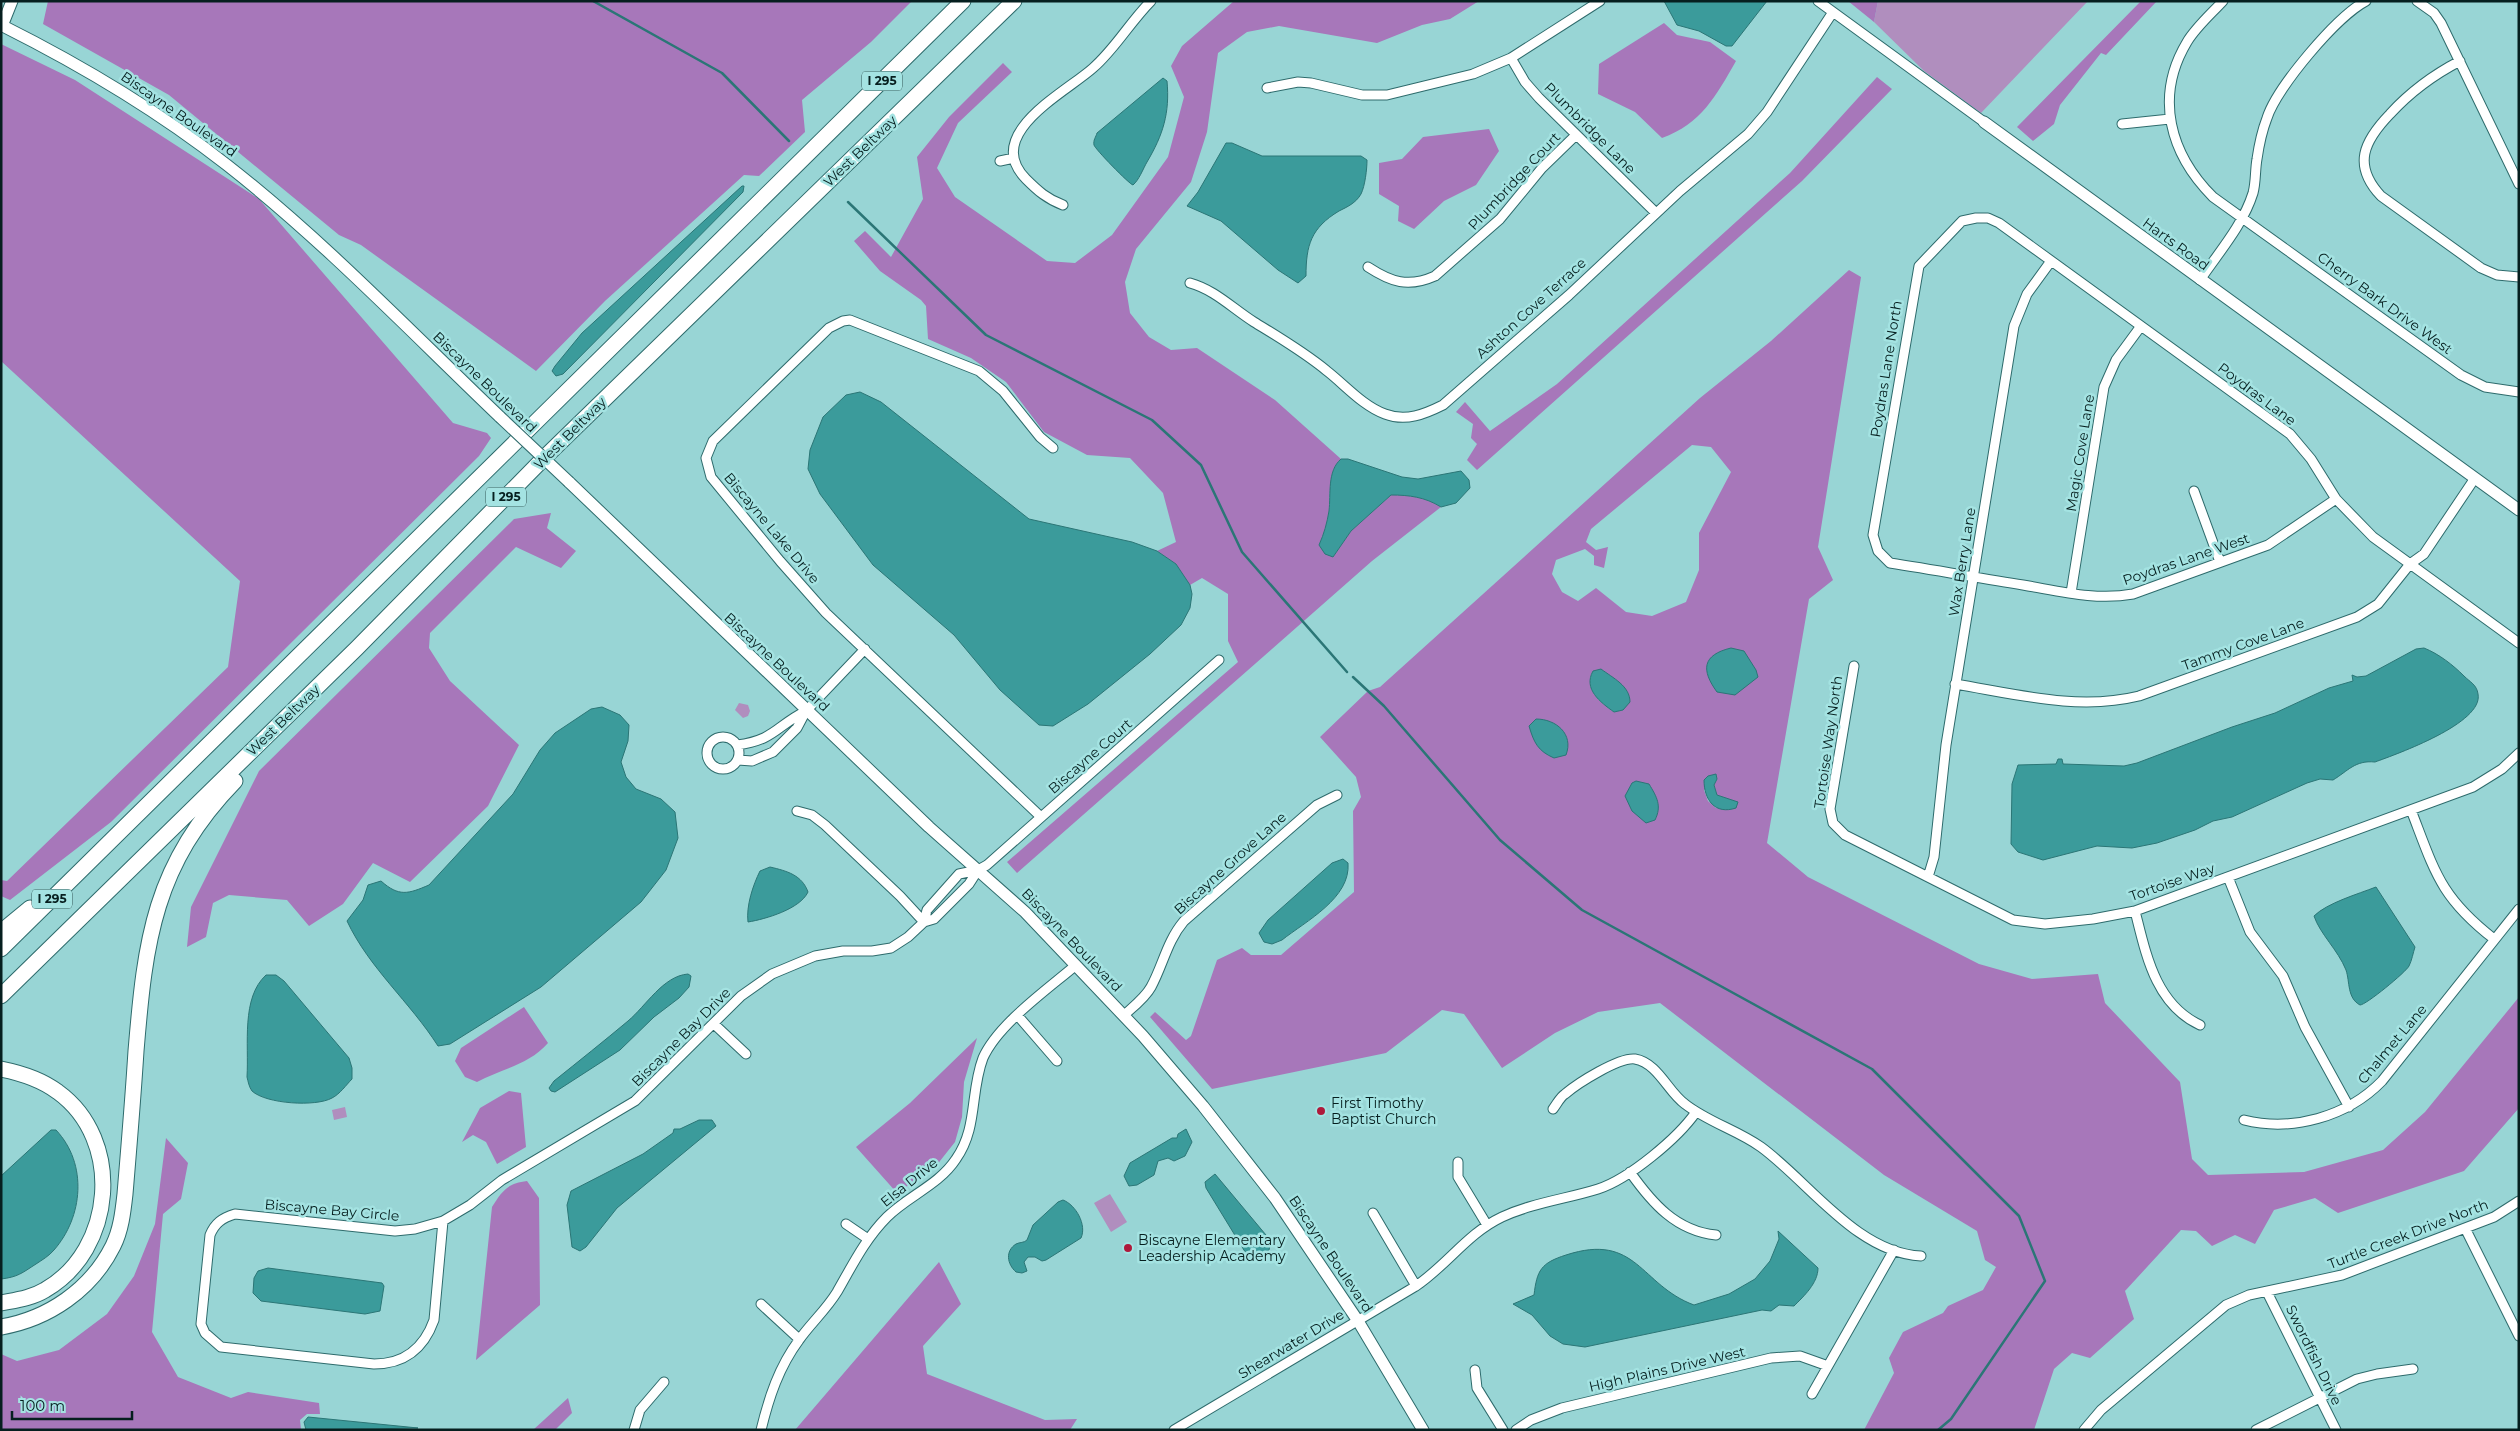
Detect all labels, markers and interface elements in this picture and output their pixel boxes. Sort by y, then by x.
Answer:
street label: Biscayne Boulevard [118,67,240,161]
road number: I 295 [862,72,902,90]
street label: Plumbridge Lane [1540,78,1640,178]
street label: West Beltway [819,111,901,191]
street label: Plumbridge Court [1464,128,1564,234]
street label: Harts Road [2139,214,2213,274]
street label: Cherry Bark Drive West [2314,248,2456,358]
street label: Ashton Cove Terrace [1472,254,1590,362]
street label: Poydras Lane North [1866,299,1906,439]
street label: Biscayne Boulevard [429,328,541,436]
street label: Poydras Lane [2214,359,2300,429]
street label: West Beltway [530,393,610,473]
street label: Magic Cove Lane [2062,393,2098,513]
street label: Biscayne Lake Drive [720,469,824,587]
road number: I 295 [486,488,526,507]
street label: Wax Berry Lane [1945,506,1979,618]
street label: Poydras Lane West [2120,529,2252,589]
street label: Biscayne Boulevard [721,609,833,715]
street label: Tammy Cove Lane [2179,614,2307,674]
street label: Tortoise Way North [1810,674,1846,810]
street label: West Beltway [242,680,324,760]
street label: Biscayne Court [1044,714,1136,797]
street label: Biscayne Grove Lane [1170,808,1290,918]
street label: Tortoise Way [2127,859,2217,905]
street label: Biscayne Boulevard [1018,884,1126,996]
road number: I 295 [32,890,72,909]
street label: Biscayne Bay Drive [628,984,734,1090]
street label: Chalmet Lane [2353,1000,2431,1088]
place label: First Timothy Baptist Church [1331,1094,1436,1128]
marker: First Timothy Baptist Church [1315,1105,1327,1117]
street label: Elsa Drive [877,1153,941,1211]
street label: Biscayne Boulevard [1285,1192,1377,1316]
street label: Biscayne Bay Circle [264,1195,400,1225]
street label: Turtle Creek Drive North [2325,1195,2491,1273]
place label: Biscayne Elementary Leadership Academy [1138,1231,1286,1265]
marker: Biscayne Elementary Leadership Academy [1122,1242,1134,1254]
street label: Swordfish Drive [2282,1302,2346,1408]
street label: Shearwater Drive [1235,1305,1347,1383]
street label: High Plains Drive West [1587,1342,1747,1396]
scale bar [12,1388,132,1420]
text: 100 m [20,1396,65,1415]

